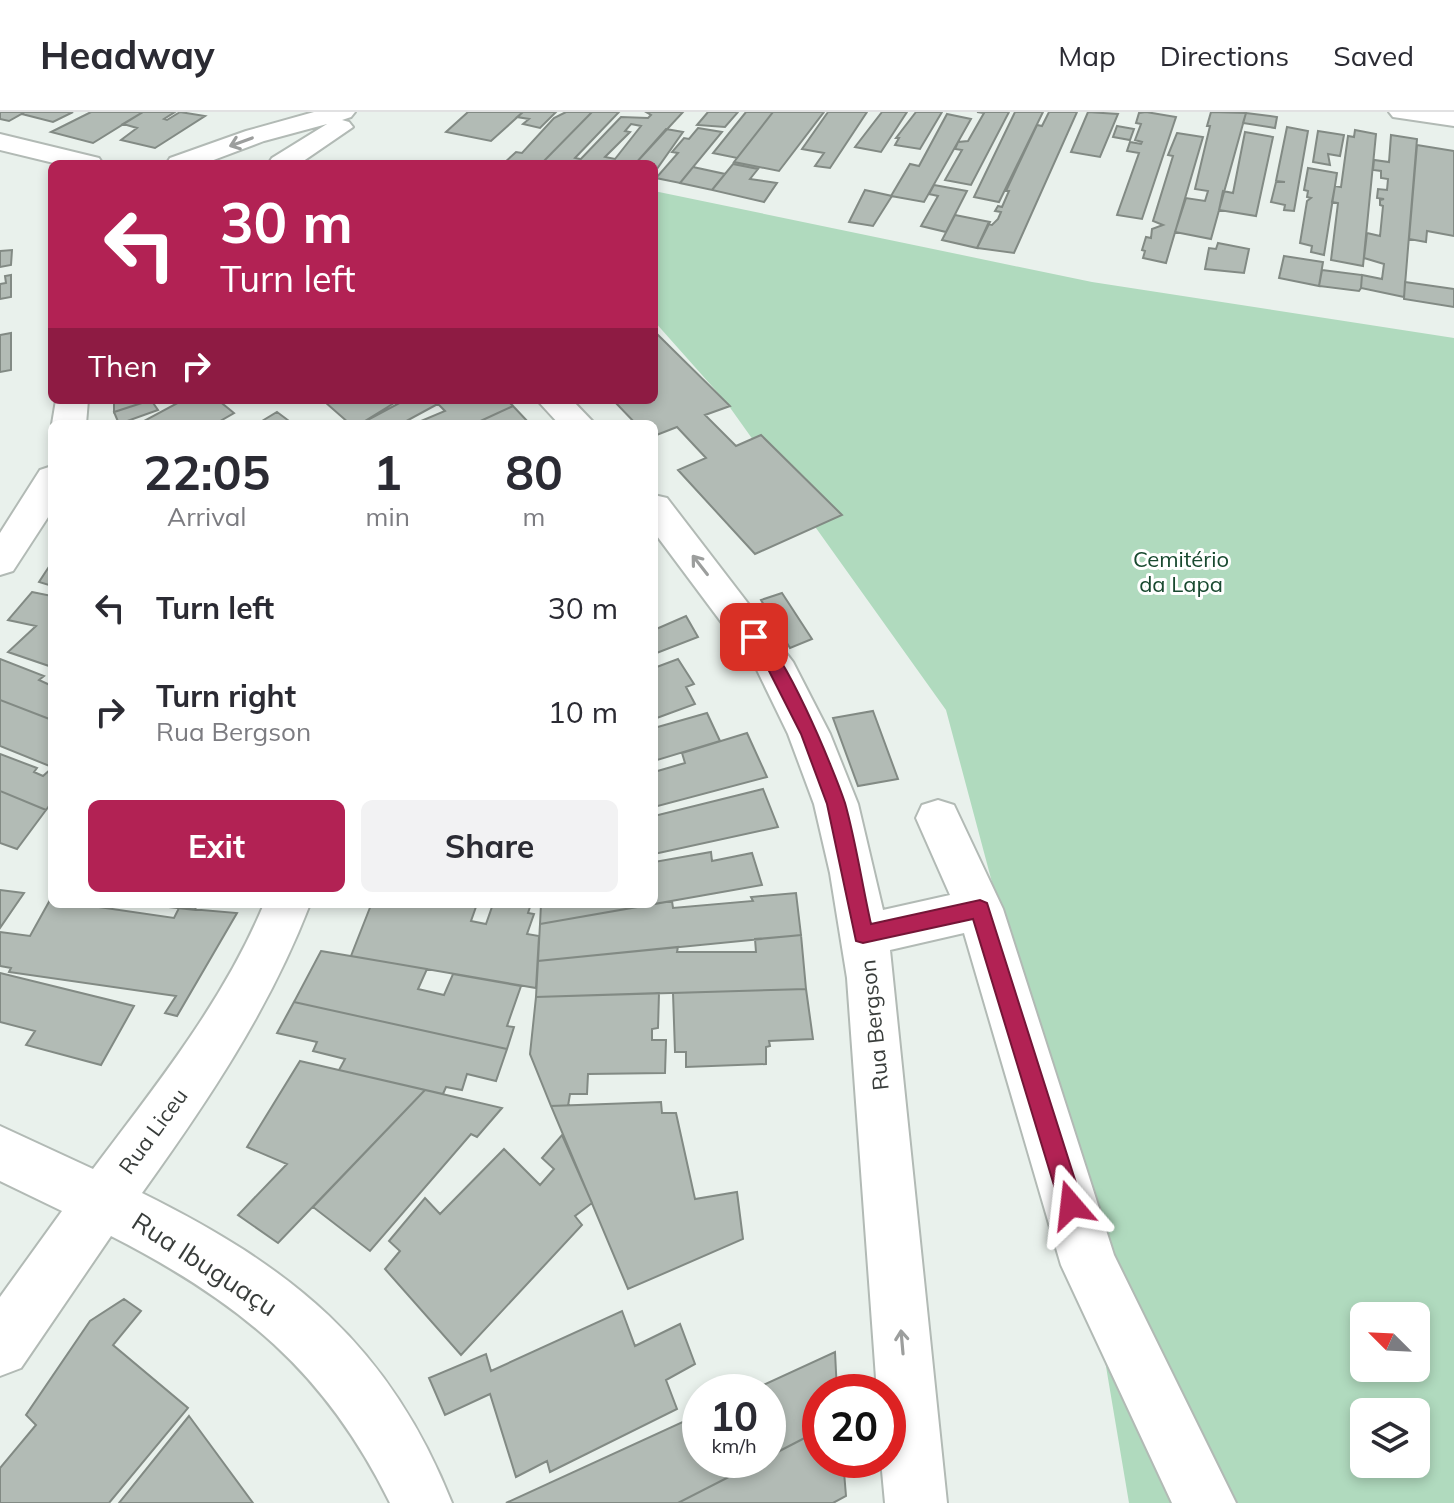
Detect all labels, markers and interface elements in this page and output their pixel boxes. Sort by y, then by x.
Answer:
text: Headway [40,31,215,79]
text: Map [1058,38,1116,73]
text: Directions [1160,38,1289,73]
text: Saved [1333,38,1414,73]
one-way arrow [229,135,254,150]
text: 30 m [220,187,353,257]
icon: left [88,192,192,296]
text: Turn left [220,256,356,301]
icon: right [174,344,218,388]
text: Then [88,347,158,385]
text: 22:05 [143,442,270,502]
text: 1 [373,442,402,502]
text: 80 [505,442,563,502]
text: Arrival [167,500,247,533]
text: min [366,500,410,533]
text: m [523,500,545,533]
park label: Cemitério da Lapa [1133,545,1229,598]
one-way arrow [691,555,708,576]
icon: left [88,586,132,630]
text: Turn left [156,589,274,627]
text: 30 m [548,589,618,627]
pin [720,603,788,671]
icon: arrive [732,615,776,659]
text: Turn right [156,677,296,715]
icon: right [88,690,132,734]
text: 10 m [548,693,618,731]
text: Rua Bergson [156,715,311,748]
button: Exit [88,800,345,892]
button: Share [361,800,618,892]
street label: Rua Bergson [853,958,895,1092]
street label: Rua Liceu [112,1083,194,1179]
position arrow [1029,1163,1113,1247]
street label: Rua Ibuguaçu [126,1205,284,1323]
north arrow [1350,1302,1430,1382]
map controls [1350,1302,1430,1478]
one-way arrow [895,1329,910,1356]
speed limit sign: 20 [802,1374,906,1478]
text: 10 [710,1391,758,1441]
button: layers [1350,1398,1430,1478]
text: km/h [711,1433,757,1458]

